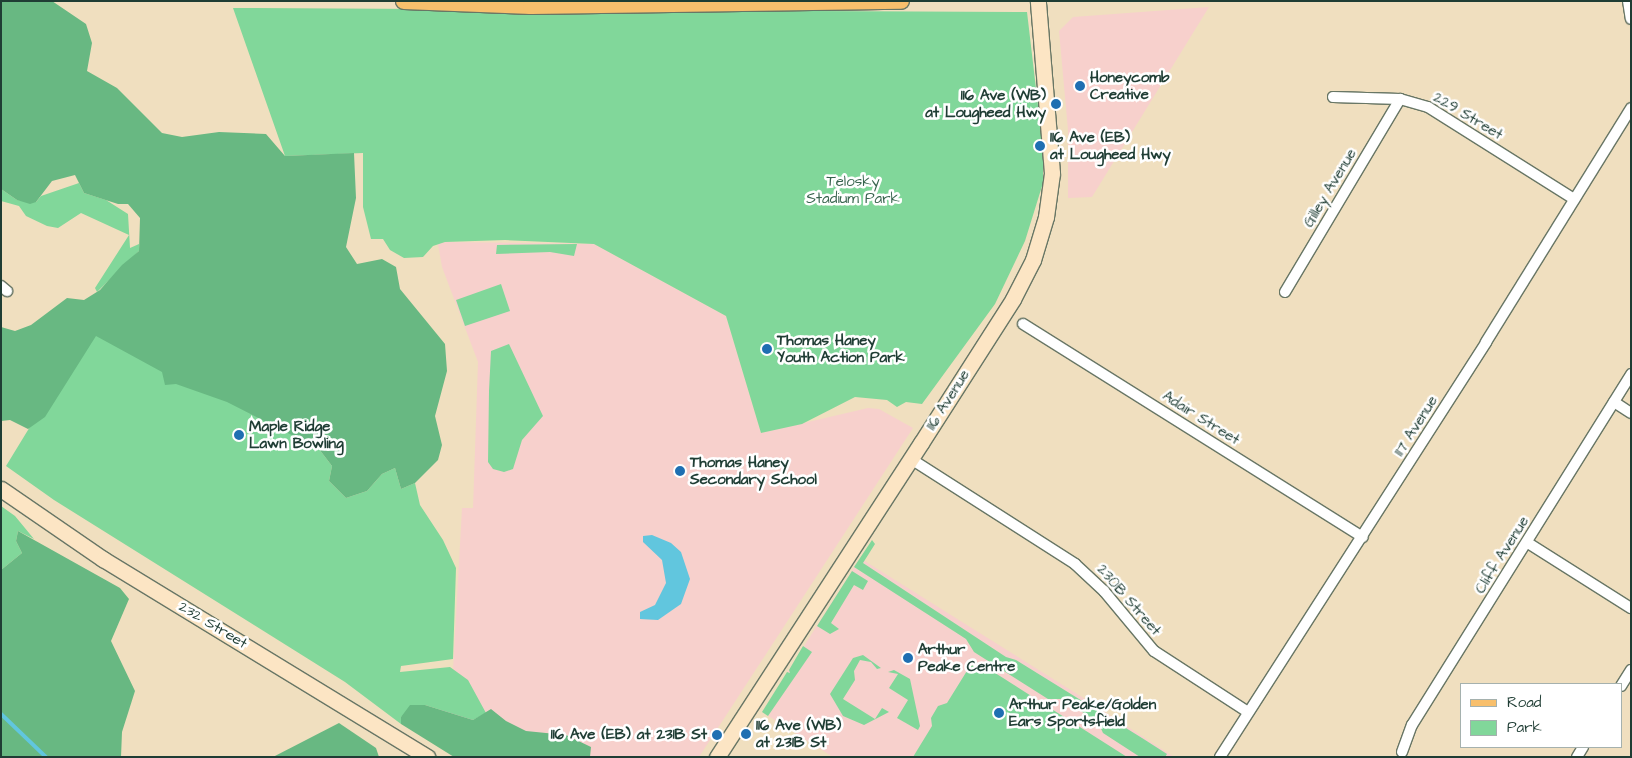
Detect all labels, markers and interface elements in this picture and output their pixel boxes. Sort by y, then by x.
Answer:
place label: Honeycomb Creative [1090,68,1169,103]
marker: Honeycomb Creative [1074,80,1086,92]
place label: 116 Ave (WB) at Lougheed Hwy [925,86,1046,121]
street label: 229 Street [1430,88,1506,144]
marker: 116 Ave (WB) at Lougheed Hwy [1050,98,1062,110]
place label: 116 Ave (EB) at Lougheed Hwy [1050,128,1171,163]
marker: 116 Ave (EB) at Lougheed Hwy [1034,140,1046,152]
street label: Gilley Avenue [1300,145,1360,231]
park label: Telosky Stadium Park [806,172,900,207]
place label: Thomas Haney Youth Action Park [777,331,905,366]
marker: Thomas Haney Youth Action Park [761,343,773,355]
street label: 116 Avenue [922,366,974,434]
street label: Adair Street [1159,387,1243,449]
street label: 117 Avenue [1390,392,1442,460]
place label: Maple Ridge Lawn Bowling [249,417,344,452]
marker: Maple Ridge Lawn Bowling [233,429,245,441]
place label: Thomas Haney Secondary School [690,453,817,488]
marker: Thomas Haney Secondary School [674,465,686,477]
street label: Cliff Avenue [1471,513,1533,597]
street label: 230B Street [1093,561,1165,639]
street label: 232 Street [175,597,251,653]
place label: Arthur Peake Centre [918,640,1015,675]
marker: Arthur Peake Centre [902,652,914,664]
legend [1460,683,1622,748]
text: Road [1507,692,1541,713]
place label: Arthur Peake/Golden Ears Sportsfield [1009,695,1156,730]
marker: Arthur Peake/Golden Ears Sportsfield [993,707,1005,719]
place label: 116 Ave (WB) at 231B St [756,716,841,751]
text: Park [1507,717,1542,738]
place label: 116 Ave (EB) at 231B St [551,726,707,744]
marker: 116 Ave (WB) at 231B St [740,728,752,740]
marker: 116 Ave (EB) at 231B St [711,729,723,741]

